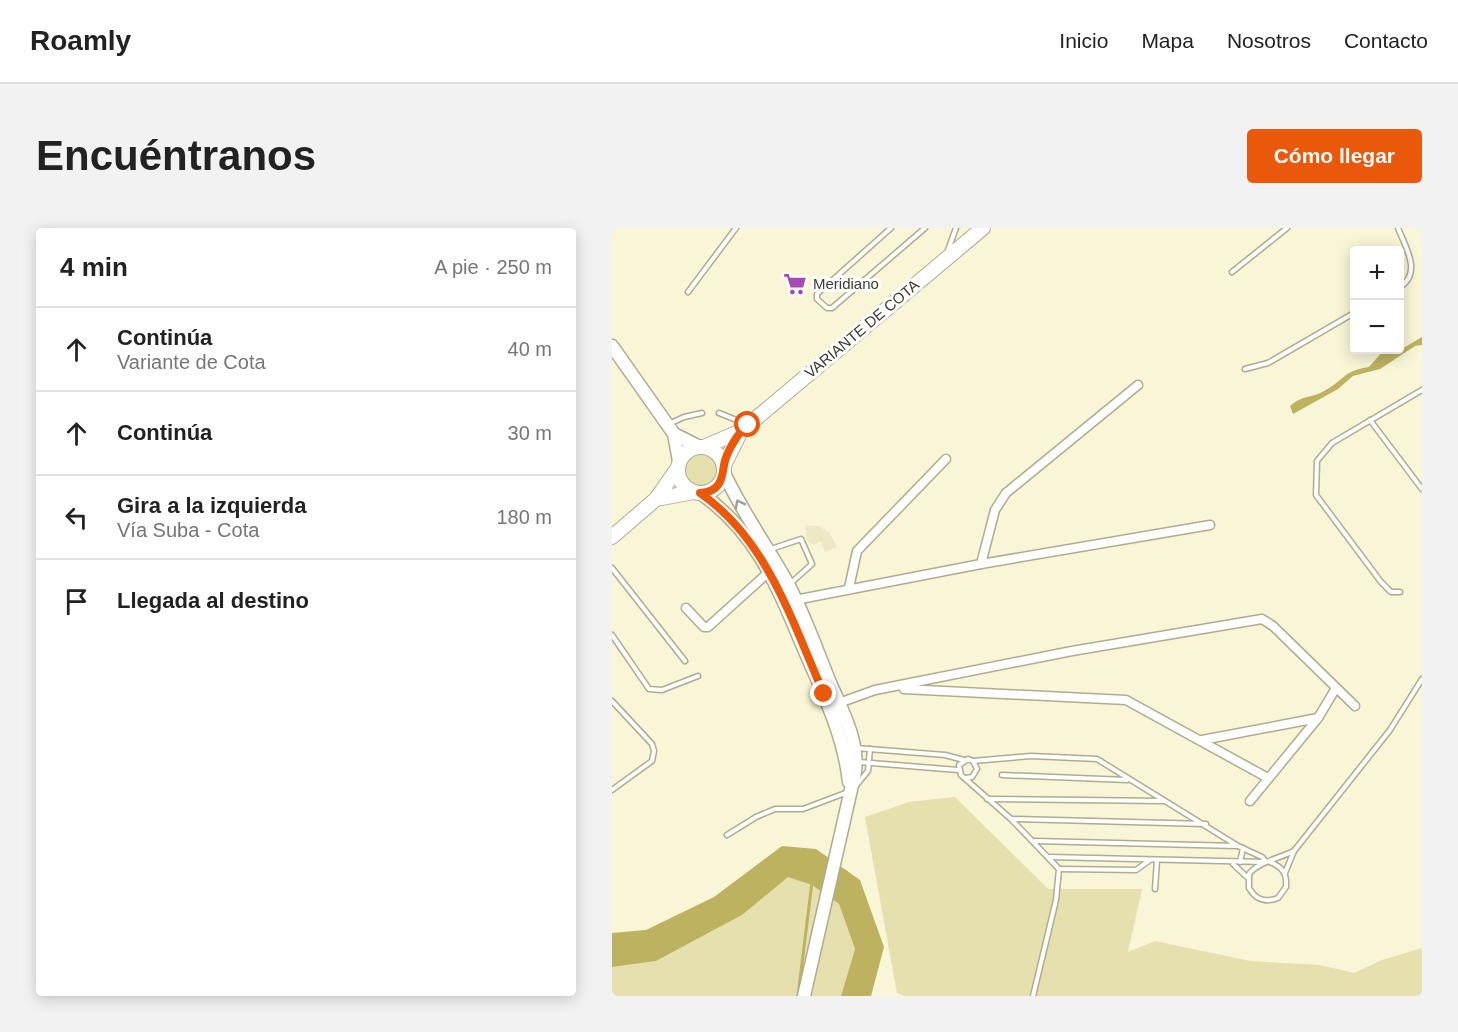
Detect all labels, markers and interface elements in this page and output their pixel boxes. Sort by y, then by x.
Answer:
text: Roamly [30,25,131,56]
text: Inicio [1059,29,1108,52]
text: Mapa [1141,29,1194,52]
text: Nosotros [1227,29,1311,52]
text: Contacto [1344,29,1428,52]
button: Cómo llegar [1247,129,1422,183]
text: Encuéntranos [36,132,316,179]
map controls [1350,246,1404,354]
button: + [1350,246,1404,300]
text: 4 min [60,252,128,282]
text: A pie · 250 m [434,256,552,278]
supermarket icon: Meridiano [782,271,808,297]
place label: Meridiano [813,275,879,292]
street label: VARIANTE DE COTA [801,276,922,381]
button: − [1350,300,1404,354]
text: Continúa [117,325,212,350]
icon: ahead [60,333,93,366]
text: 40 m [508,338,552,360]
text: Variante de Cota [117,351,266,373]
route start [734,411,760,437]
icon: ahead [60,417,93,450]
text: Continúa [117,420,212,445]
text: 30 m [508,422,552,444]
text: Gira a la izquierda [117,493,307,518]
one-way arrow [735,500,746,510]
icon: left [60,501,93,534]
text: 180 m [496,506,552,528]
text: Vía Suba - Cota [117,519,259,541]
icon: arrive [60,585,93,618]
text: Llegada al destino [117,588,309,613]
route end [810,680,836,706]

